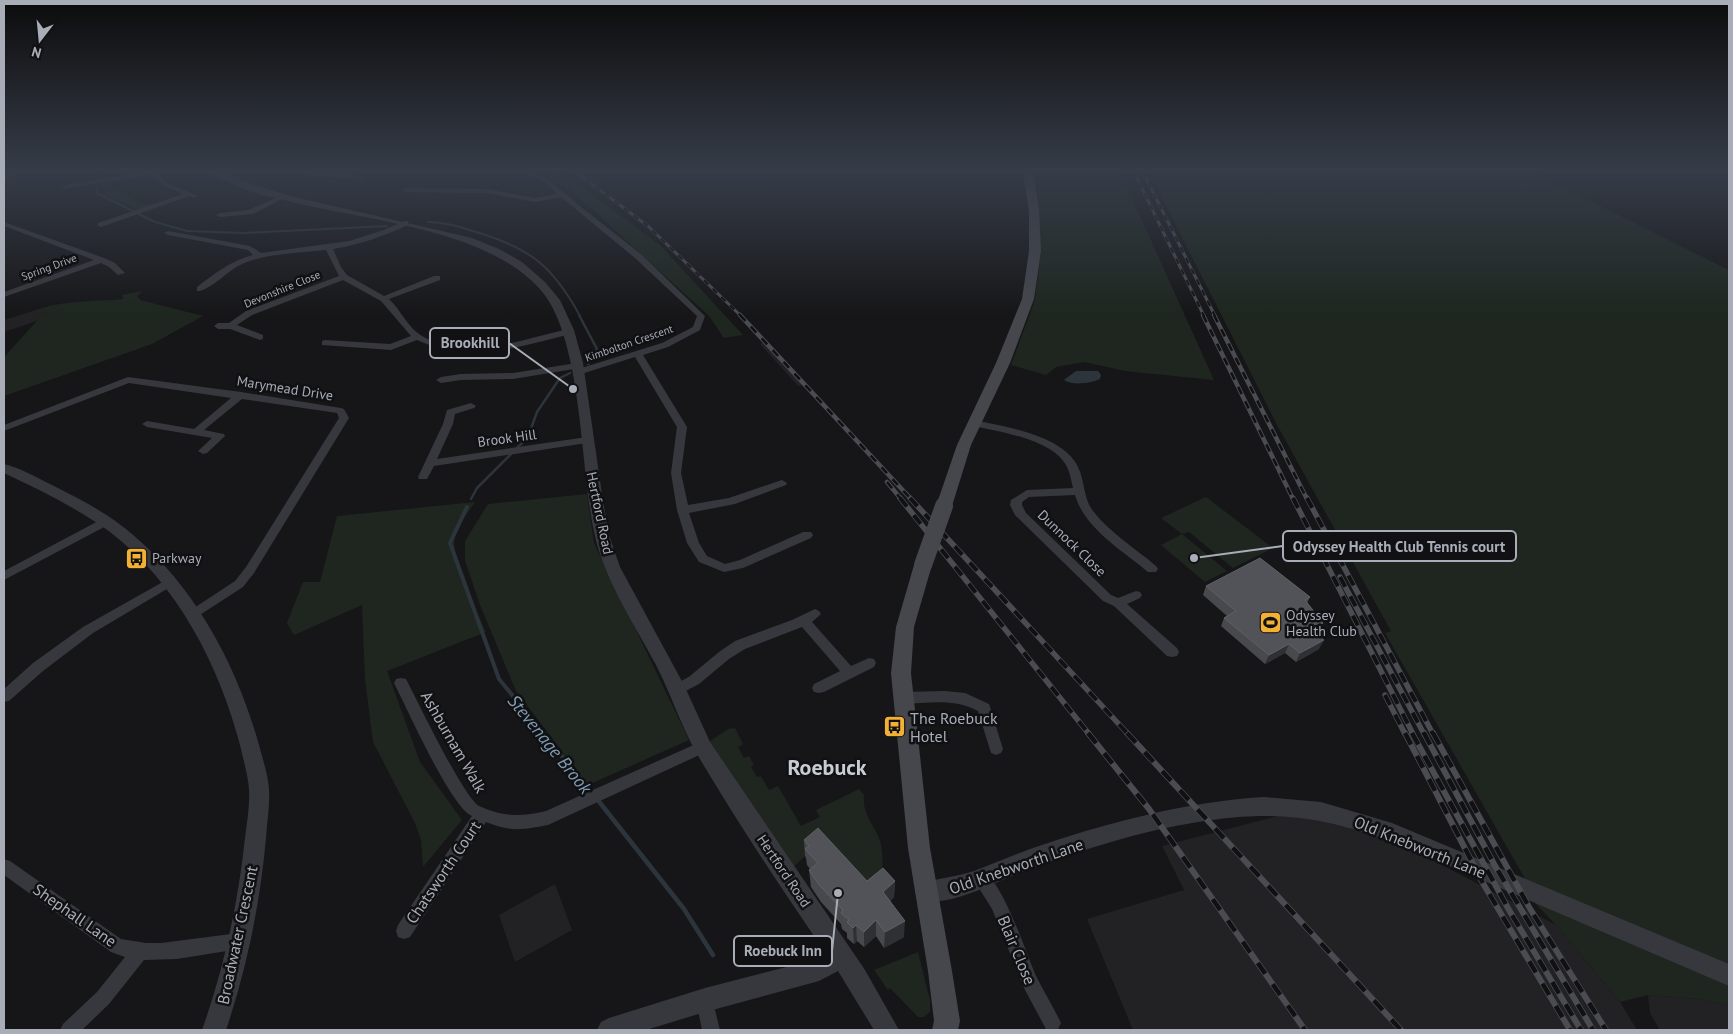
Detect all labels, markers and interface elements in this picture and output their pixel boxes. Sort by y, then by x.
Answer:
north arrow [15,15,65,65]
text: N [30,43,43,62]
street label: Spring Drive [19,250,79,283]
street label: Devonshire Close [242,267,323,311]
street label: Kimbolton Crescent [583,321,675,365]
callout: Brookhill [430,328,509,358]
text: Brookhill [441,333,500,352]
street label: Marymead Drive [236,371,334,405]
street label: Brook Hill [476,425,538,451]
street label: Hertford Road [582,470,618,556]
street label: Dunnock Close [1034,506,1110,580]
callout: Odyssey Health Club Tennis court [1283,531,1516,561]
text: Odyssey Health Club Tennis court [1293,537,1506,556]
bus stop icon: Parkway [124,546,148,570]
place label: Parkway [152,549,202,567]
place label: Odyssey Health Club [1286,606,1357,640]
sports icon: Odyssey Health Club [1258,611,1282,635]
street label: Ashburnam Walk [417,688,491,797]
water label: Stevenage Brook [503,690,598,799]
place label: The Roebuck Hotel [910,708,998,746]
bus stop icon: The Roebuck Hotel [882,715,906,739]
district label: Roebuck [787,753,867,781]
street label: Old Knebworth Lane [1351,811,1489,883]
street label: Chatsworth Court [401,816,485,927]
street label: Hertford Road [753,831,815,911]
street label: Old Knebworth Lane [946,834,1086,898]
street label: Broadwater Crescent [213,863,262,1006]
street label: Shephall Lane [29,879,121,951]
street label: Blair Close [993,912,1041,988]
callout: Roebuck Inn [734,936,832,966]
text: Roebuck Inn [744,941,822,960]

